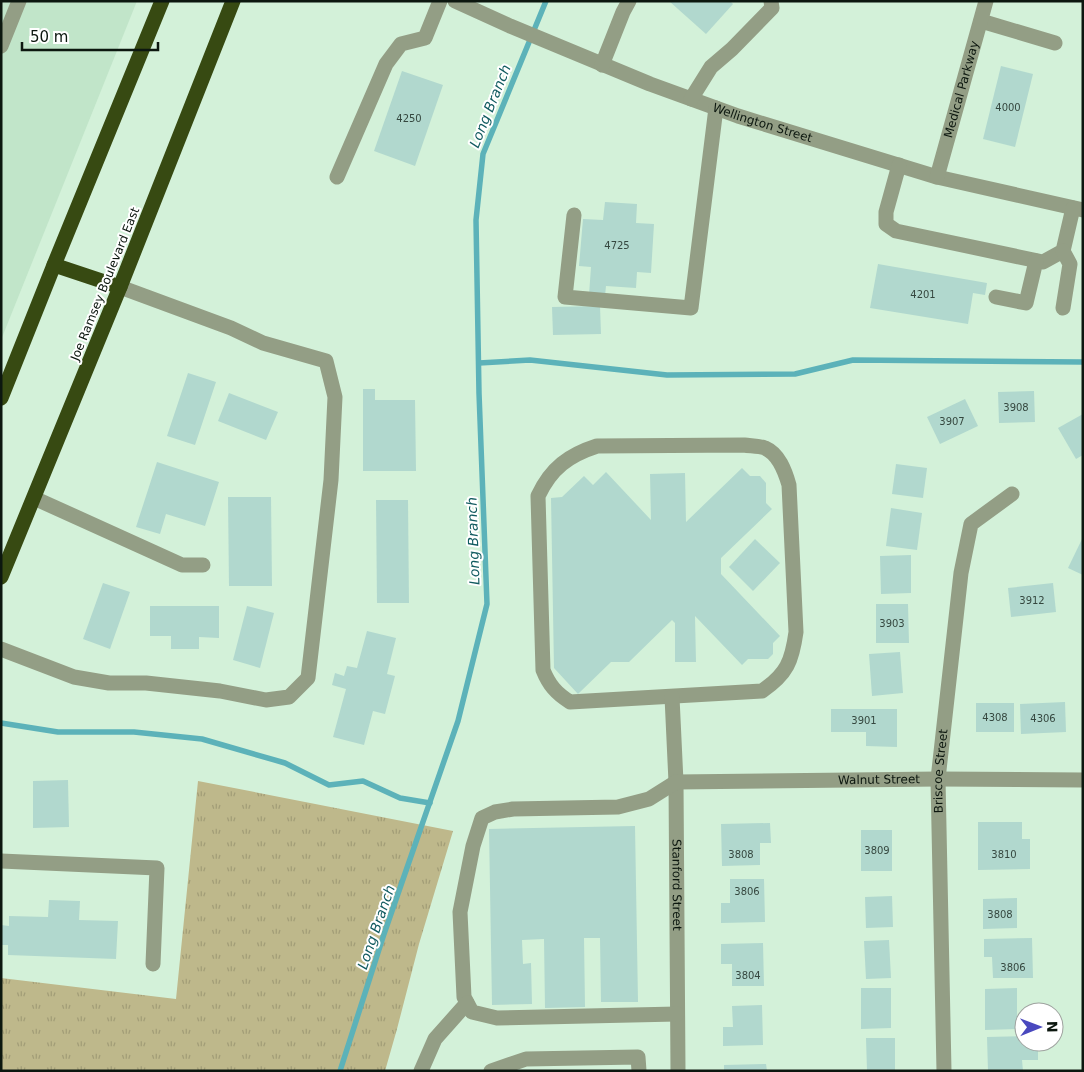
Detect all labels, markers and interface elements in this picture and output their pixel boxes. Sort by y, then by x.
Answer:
scale bar [22,20,159,52]
text: 50 m [30,28,68,46]
street label: Medical Parkway [941,39,982,139]
water label: Long Branch [466,62,514,150]
street label: Wellington Street [711,100,814,145]
house number: 4000 [995,102,1021,113]
house number: 4250 [396,113,422,124]
street label: Joe Ramsey Boulevard East [67,205,142,364]
house number: 4725 [604,240,630,251]
house number: 4201 [910,289,936,300]
house number: 3908 [1003,402,1029,413]
house number: 3907 [939,416,965,427]
water label: Long Branch [463,497,483,585]
house number: 3912 [1019,595,1045,606]
house number: 3903 [879,618,905,629]
house number: 4308 [982,712,1008,723]
house number: 4306 [1030,713,1056,724]
house number: 3901 [851,715,877,726]
street label: Briscoe Street [931,728,951,813]
street label: Walnut Street [838,772,920,787]
street label: Stanford Street [669,839,684,931]
house number: 3809 [864,845,890,856]
house number: 3808 [728,849,754,860]
house number: 3810 [991,849,1017,860]
water label: Long Branch [354,883,398,971]
house number: 3806 [734,886,760,897]
house number: 3808 [987,909,1013,920]
house number: 3806 [1000,962,1026,973]
house number: 3804 [735,970,761,981]
north arrow [1014,1002,1064,1052]
text: N [1044,1021,1060,1033]

